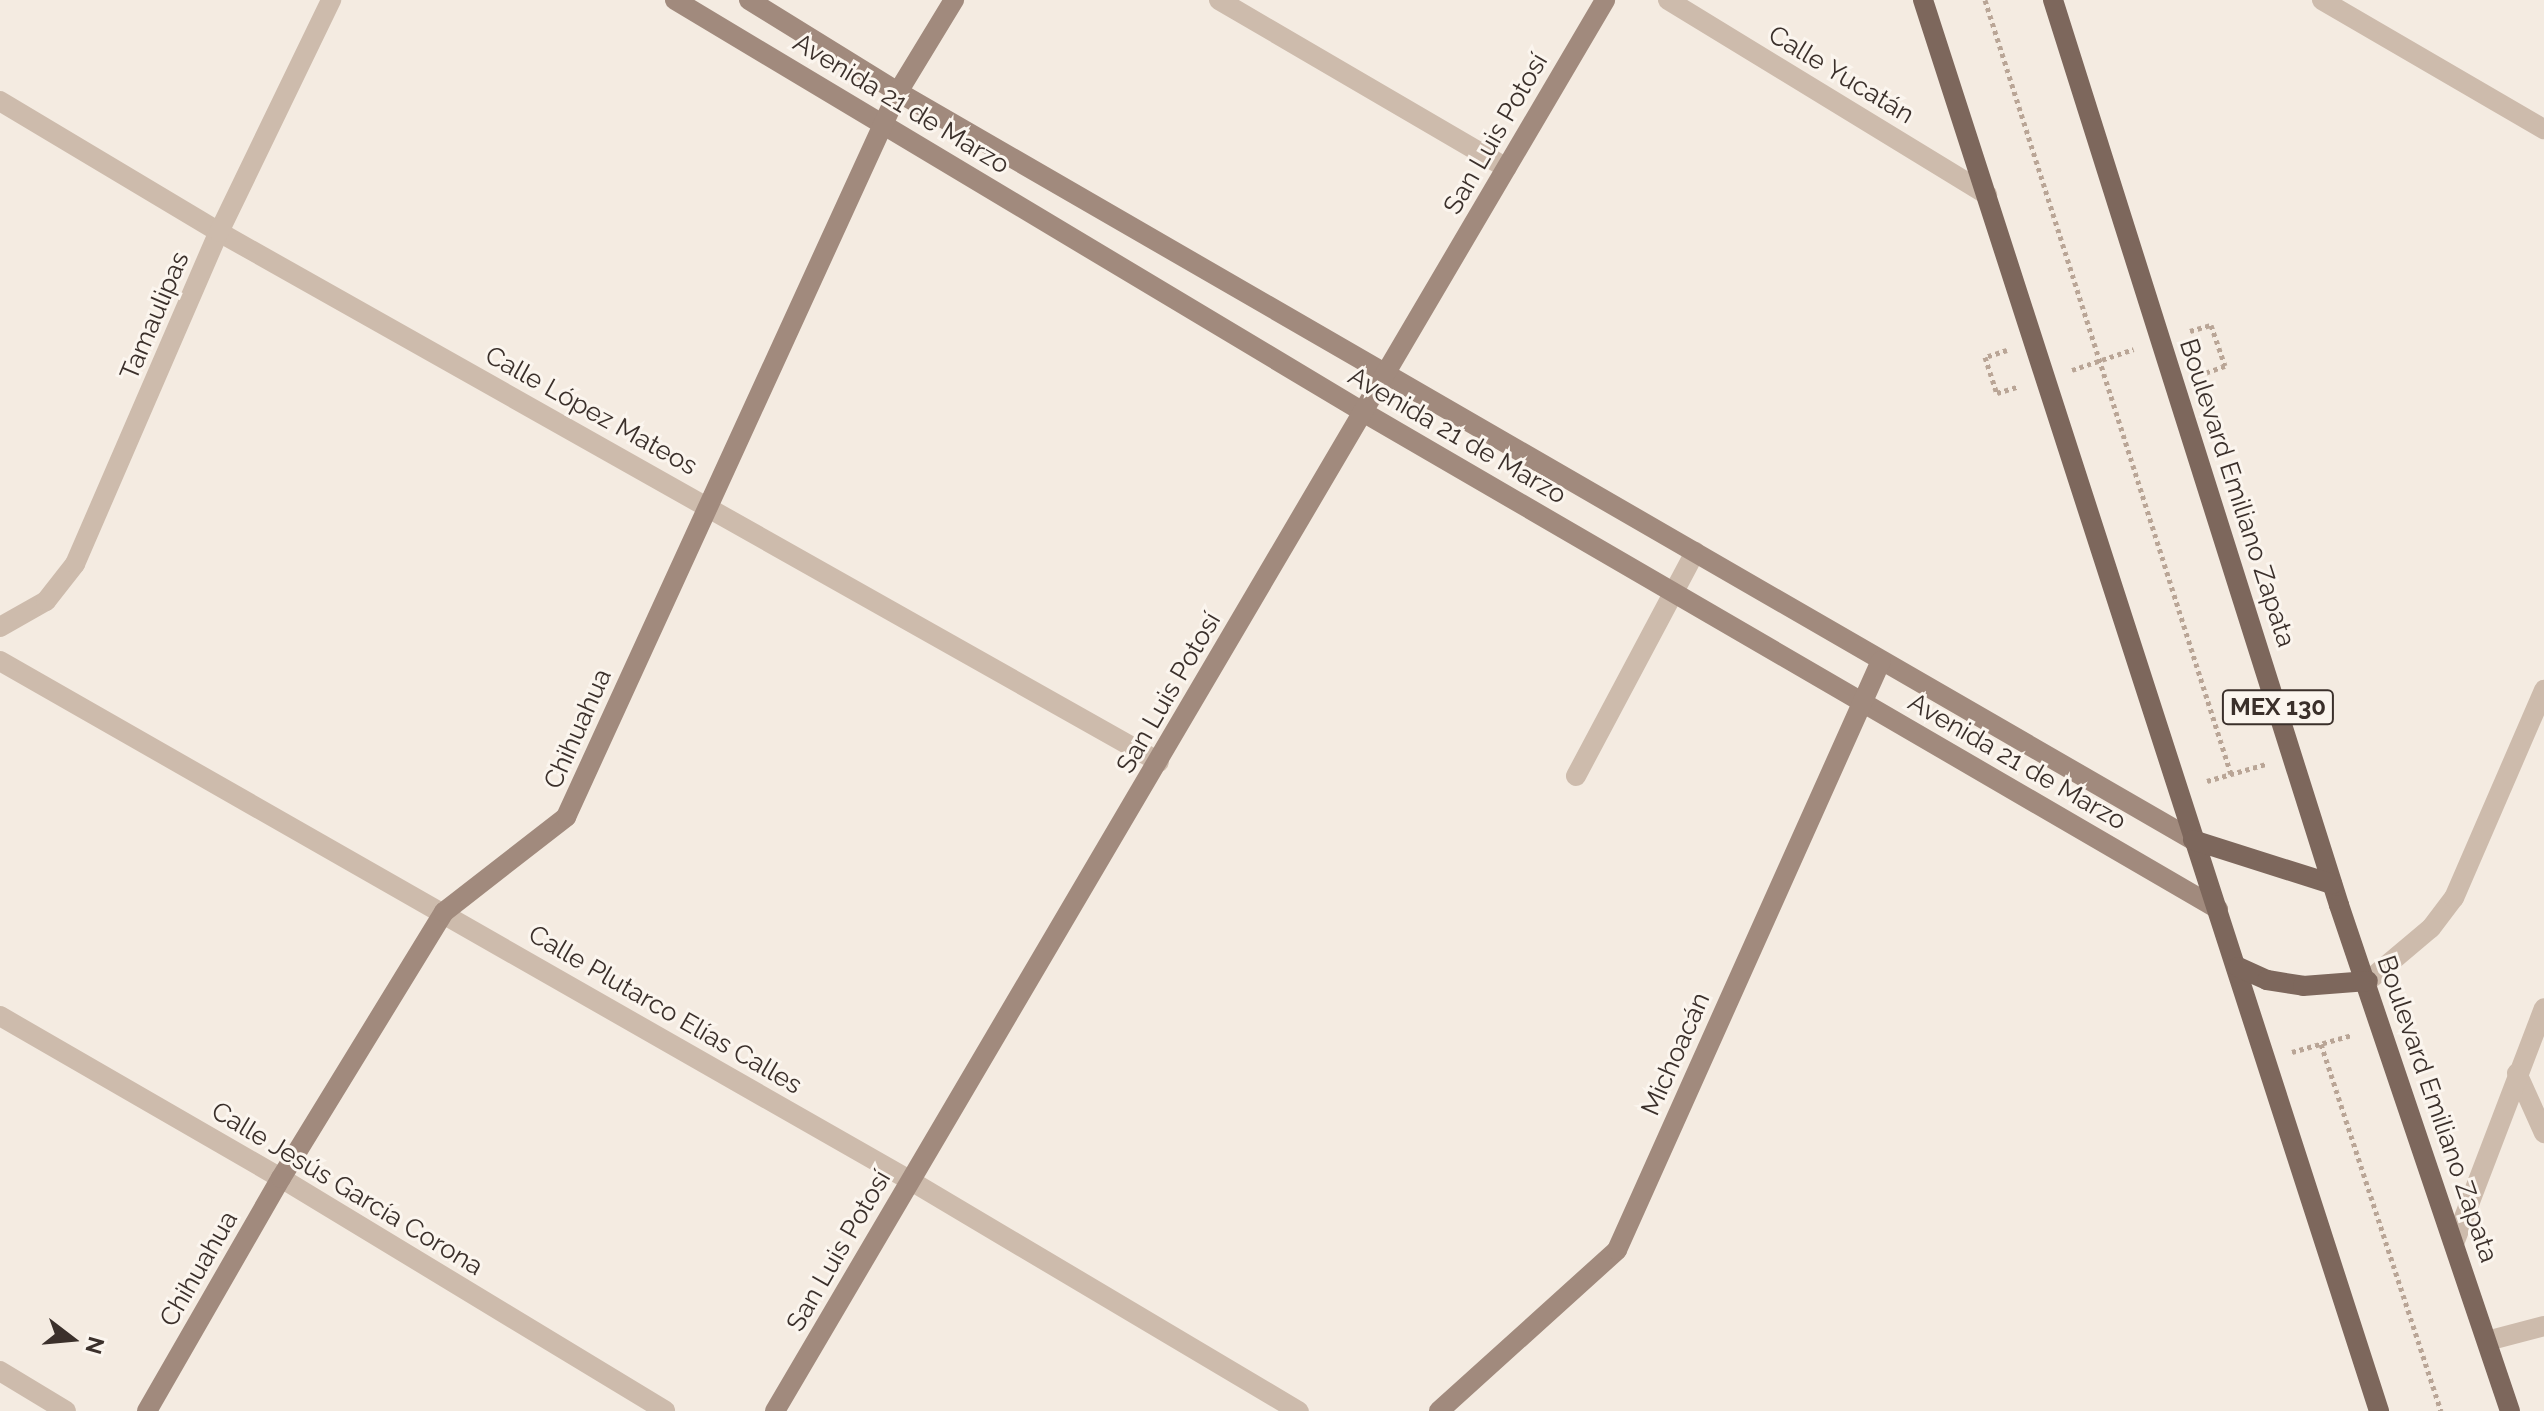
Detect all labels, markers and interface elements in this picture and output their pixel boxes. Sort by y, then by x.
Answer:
street label: Calle Yucatán [1762,19,1920,131]
street label: Avenida 21 de Marzo [787,27,1015,181]
street label: San Luis Potosí [1437,48,1555,220]
street label: Tamaulipas [114,247,196,385]
street label: Boulevard Emiliano Zapata [2172,335,2302,651]
street label: Calle López Mateos [480,340,702,482]
street label: Avenida 21 de Marzo [1342,361,1572,511]
street label: San Luis Potosí [1110,607,1228,779]
street label: Chihuahua [538,664,618,794]
street label: Avenida 21 de Marzo [1902,687,2132,837]
road number: MEX 130 [2220,687,2336,727]
street label: Calle Plutarco Elías Calles [523,919,807,1101]
street label: Boulevard Emiliano Zapata [2370,952,2504,1266]
street label: Michoacán [1635,988,1717,1120]
street label: Calle Jesús García Corona [205,1095,489,1283]
street label: San Luis Potosí [780,1165,898,1337]
street label: Chihuahua [153,1206,245,1332]
north arrow [32,1299,112,1379]
text: N [80,1334,110,1357]

